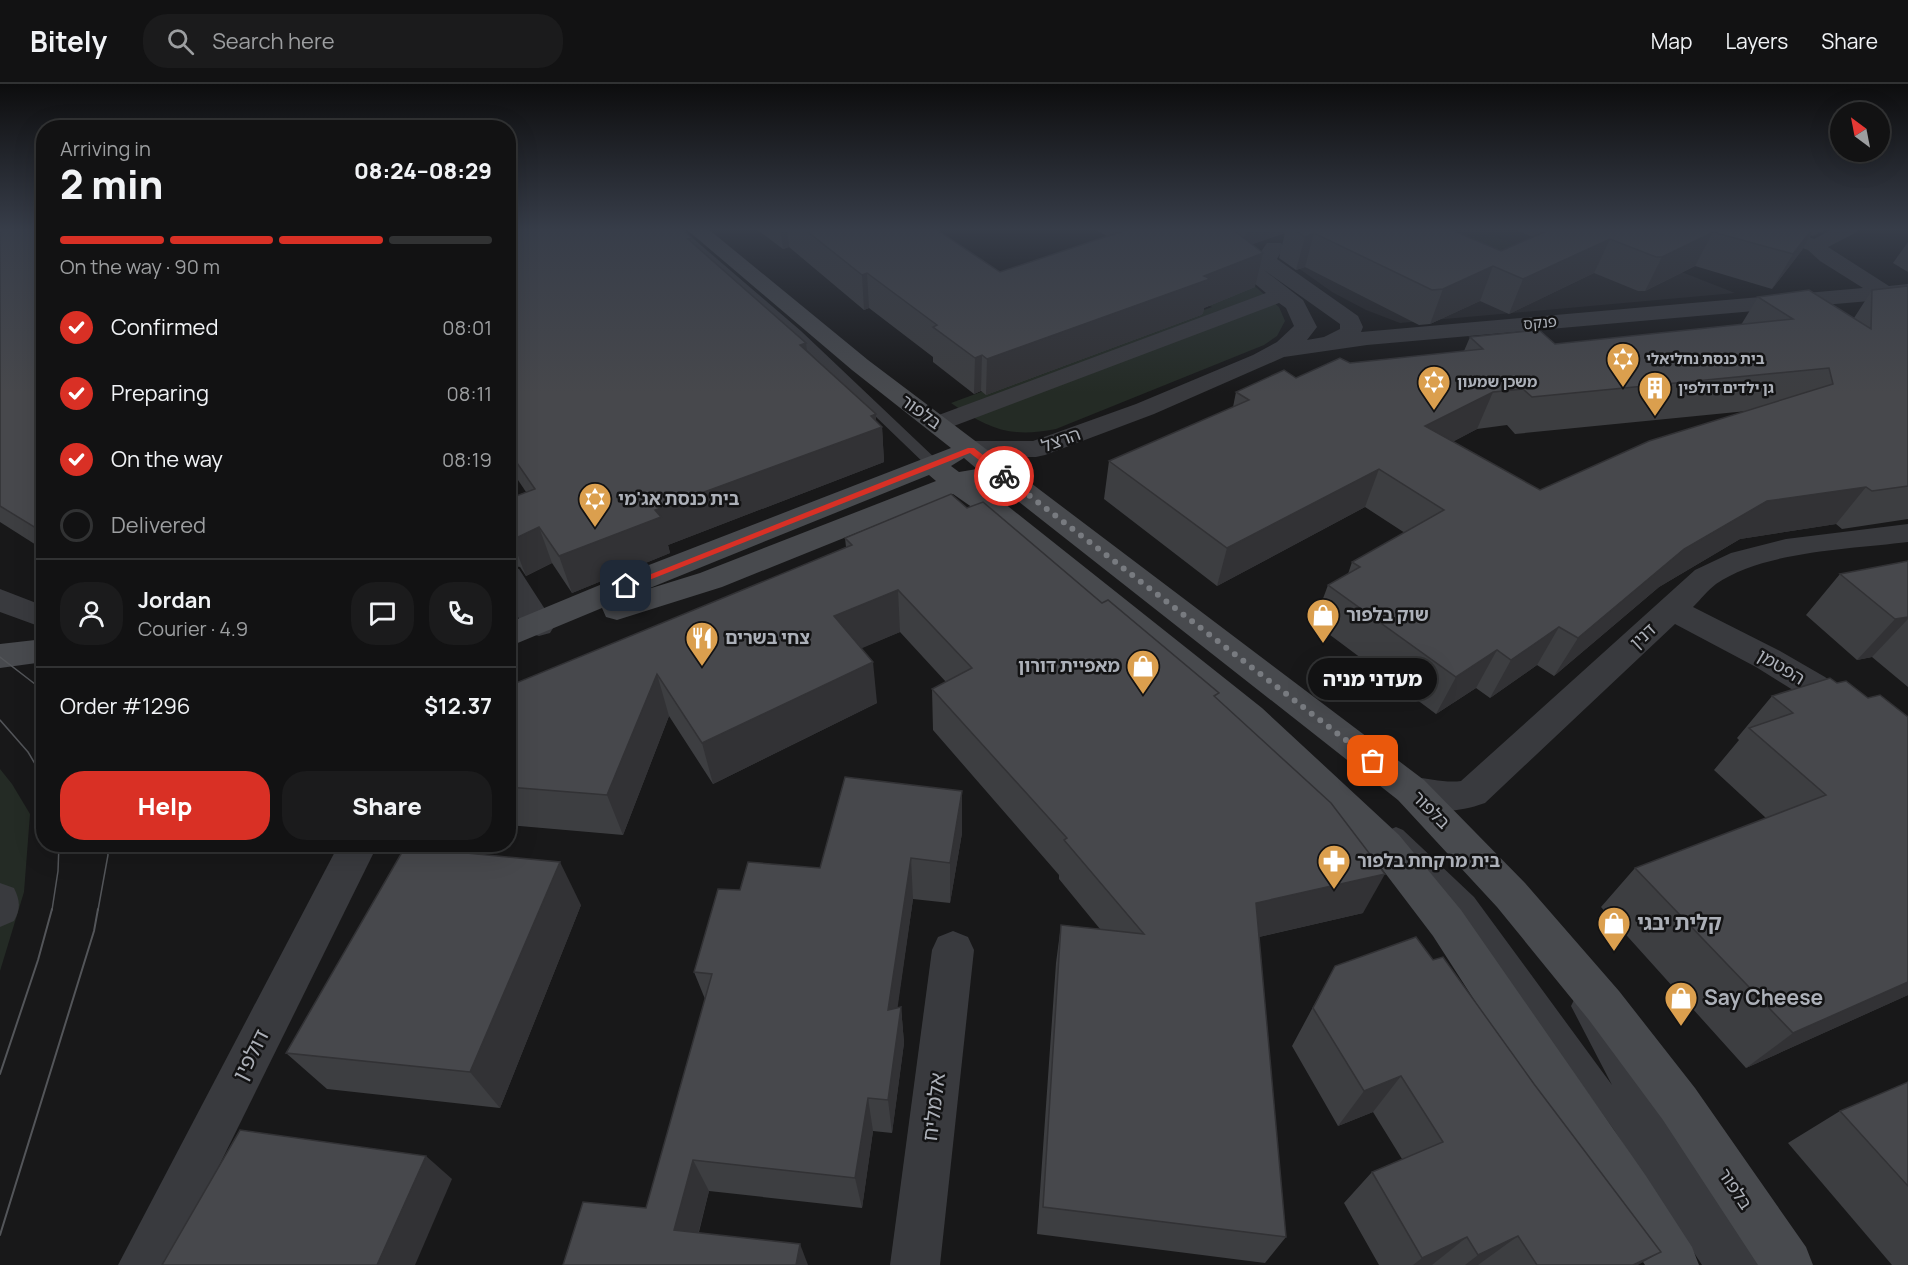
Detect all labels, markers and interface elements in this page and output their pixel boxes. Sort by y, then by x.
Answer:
search box [143,14,563,68]
text: Bitely [30,22,107,60]
icon: search [164,25,197,58]
text: Search here [212,26,335,56]
text: Map [1651,27,1692,55]
text: Layers [1725,27,1788,55]
text: Share [1821,27,1878,55]
north arrow [1830,102,1890,162]
map controls [1830,102,1890,162]
text: Arriving in [60,135,151,162]
text: 08:24–08:29 [354,156,492,186]
text: 2 min [60,157,163,211]
text: On the way · 90 m [60,253,220,280]
icon: check [60,311,93,344]
street label: פנקס [1522,311,1558,334]
text: Confirmed [111,312,219,342]
text: 08:01 [442,314,492,341]
synagogue icon: בית כנסת נחליאלי [1605,341,1641,388]
place label: בית כנסת נחליאלי [1646,348,1765,369]
synagogue icon: משכן שמעון [1416,364,1452,411]
building icon: גן ילדים דולפין [1637,370,1673,417]
place label: משכן שמעון [1457,371,1538,392]
icon: check [60,377,93,410]
place label: גן ילדים דולפין [1678,377,1774,398]
text: Preparing [111,378,209,408]
text: 08:11 [447,380,492,407]
street label: בלפור [896,388,947,434]
street label: הרצל [1038,421,1084,457]
icon: check [60,443,93,476]
text: On the way [111,444,223,474]
text: 08:19 [442,446,492,473]
courier [974,446,1034,506]
icon: bike [988,460,1021,493]
synagogue icon: בית כנסת אג'מי [577,481,613,528]
place label: בית כנסת אג'מי [618,486,740,510]
text: Delivered [111,510,206,540]
pin [600,560,651,611]
icon: home [609,569,642,602]
button: person [60,582,123,645]
button: chat [351,582,414,645]
button: phone [429,582,492,645]
text: Jordan [138,585,211,615]
shop icon: שוק בלפור [1305,597,1341,644]
place label: שוק בלפור [1346,602,1429,626]
text: Courier · 4.9 [138,615,248,642]
street label: דנין [1624,617,1661,653]
restaurant icon: צחי בשרים [684,620,720,667]
place label: צחי בשרים [725,625,810,649]
street label: הפטמן [1753,643,1810,690]
shop icon: מאפיית דורון [1125,648,1161,695]
place label: מאפיית דורון [1018,653,1120,677]
callout: מעדני מניה [1308,659,1438,701]
text: מעדני מניה [1323,665,1422,692]
text: Order #1296 [60,691,191,721]
text: $12.37 [424,691,492,721]
pin [1347,735,1398,786]
icon: bag [1356,744,1389,777]
button: Help [60,771,270,840]
button: Share [282,771,492,840]
street label: בלפור [1407,785,1456,834]
pharmacy icon: בית מרקחת בלפור [1316,843,1352,890]
place label: בית מרקחת בלפור [1357,848,1501,872]
shop icon: קלית יבגי [1596,905,1632,952]
place label: קלית יבגי [1637,908,1722,936]
shop icon: Say Cheese [1663,980,1699,1027]
place label: Say Cheese [1704,983,1823,1011]
street label: דולפין [225,1024,275,1085]
street label: אלמליח [915,1071,951,1143]
street label: בלפור [1713,1163,1758,1214]

